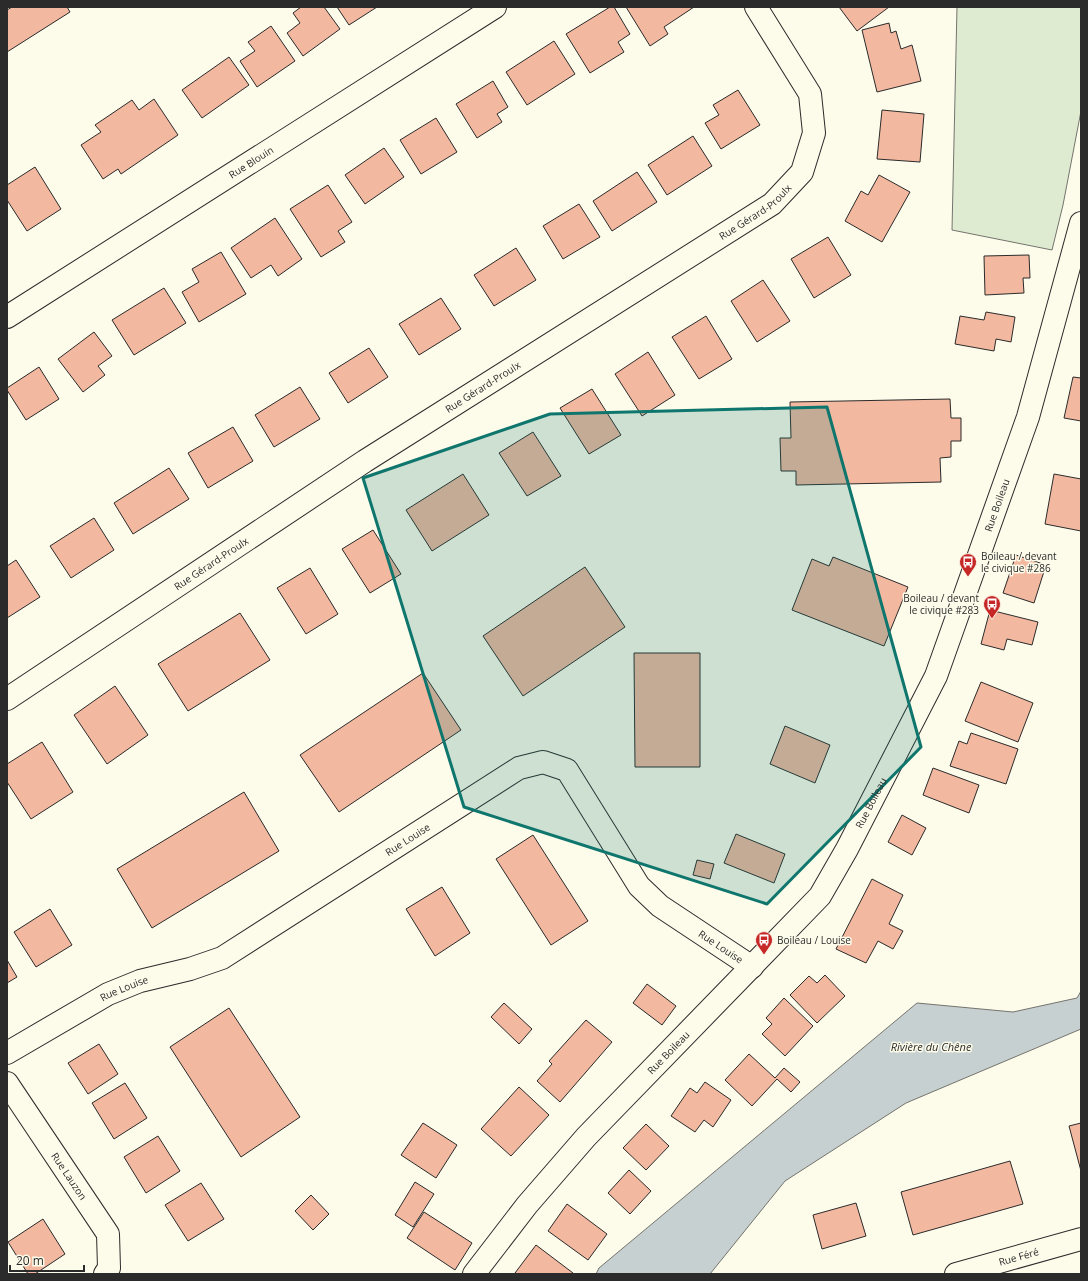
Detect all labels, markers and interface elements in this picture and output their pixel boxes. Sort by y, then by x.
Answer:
street label: Rue Blouin [226,143,276,181]
street label: Rue Gérard-Proulx [716,180,795,243]
street label: Rue Gérard-Proulx [442,357,524,416]
street label: Rue Boileau [981,477,1013,534]
street label: Rue Gérard-Proulx [171,533,252,593]
place label: Boileau / devant le civique #286 [981,549,1057,575]
bus stop icon: Boileau / devant le civique #286 [958,552,978,577]
place label: Boileau / devant le civique #283 [903,591,979,617]
bus stop icon: Boileau / devant le civique #283 [982,594,1002,619]
street label: Rue Boileau [852,775,890,831]
street label: Rue Louise [382,820,433,859]
street label: Rue Louise [696,927,746,966]
bus stop icon: Boileau / Louise [754,930,774,955]
place label: Boileau / Louise [777,933,851,947]
street label: Rue Louise [97,972,150,1004]
street label: Rue Boileau [644,1028,693,1077]
water label: Rivière du Chêne [891,1039,972,1054]
street label: Rue Lauzon [48,1150,90,1203]
street label: Rue Féré [997,1244,1041,1269]
scale bar [10,1247,84,1273]
text: 20 m [16,1252,44,1269]

